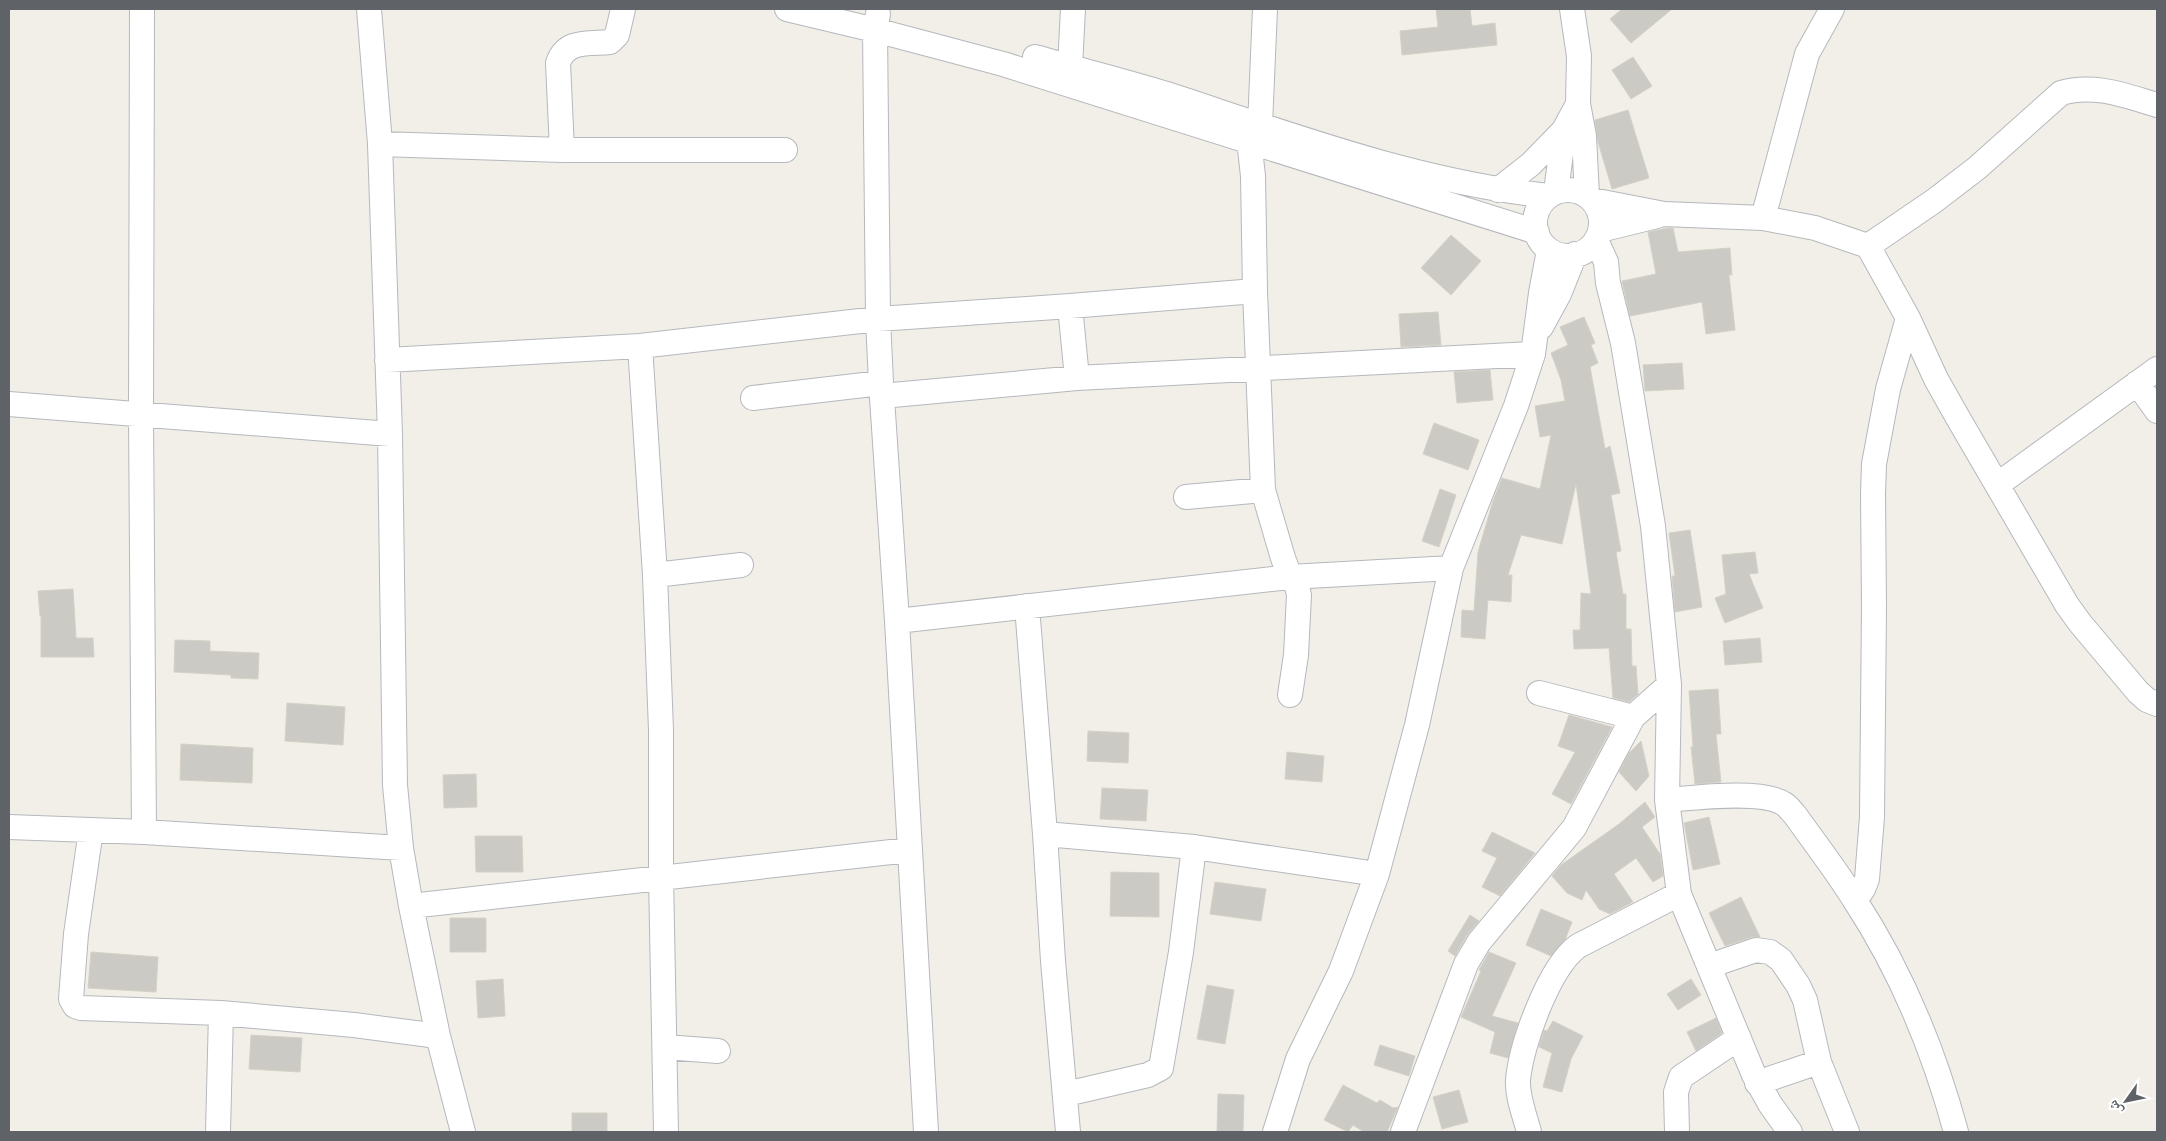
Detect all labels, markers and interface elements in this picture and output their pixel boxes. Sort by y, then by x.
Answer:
north arrow [2101,1076,2151,1126]
text: ش [2104,1097,2127,1119]

